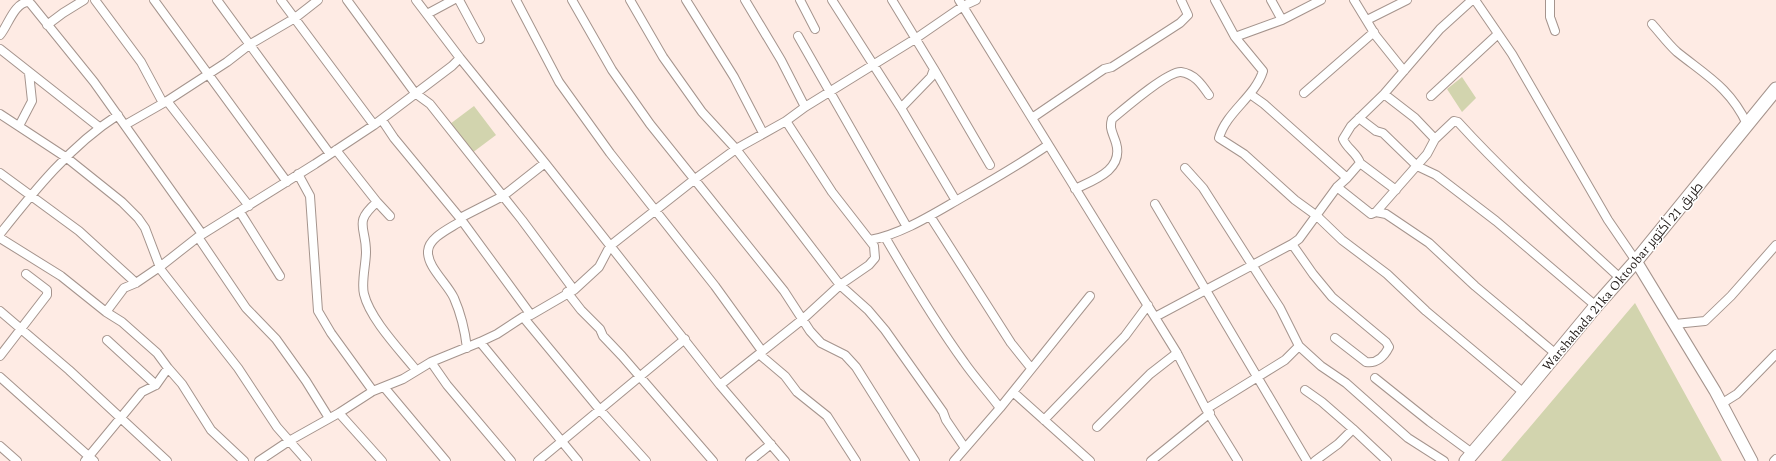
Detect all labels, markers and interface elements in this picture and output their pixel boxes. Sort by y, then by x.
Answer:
street label: Warshahada 21ka Oktoobar طريق 21 أكتوبر [1537,178,1708,376]

